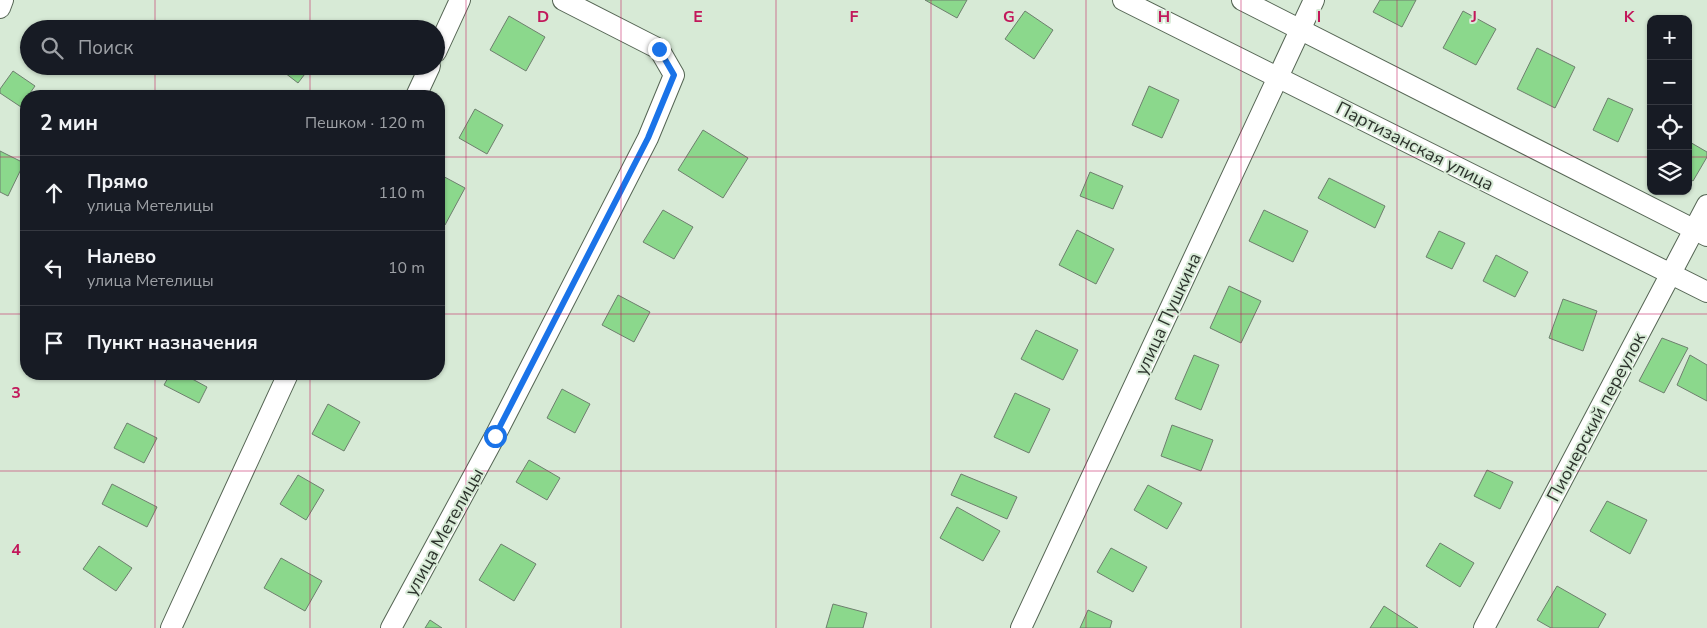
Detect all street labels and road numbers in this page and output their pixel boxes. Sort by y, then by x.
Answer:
street label: Партизанская улица [1332,96,1498,196]
street label: улица Пушкина [1129,249,1207,379]
street label: Пионерский переулок [1541,328,1651,506]
street label: улица Метелицы [399,464,489,600]

